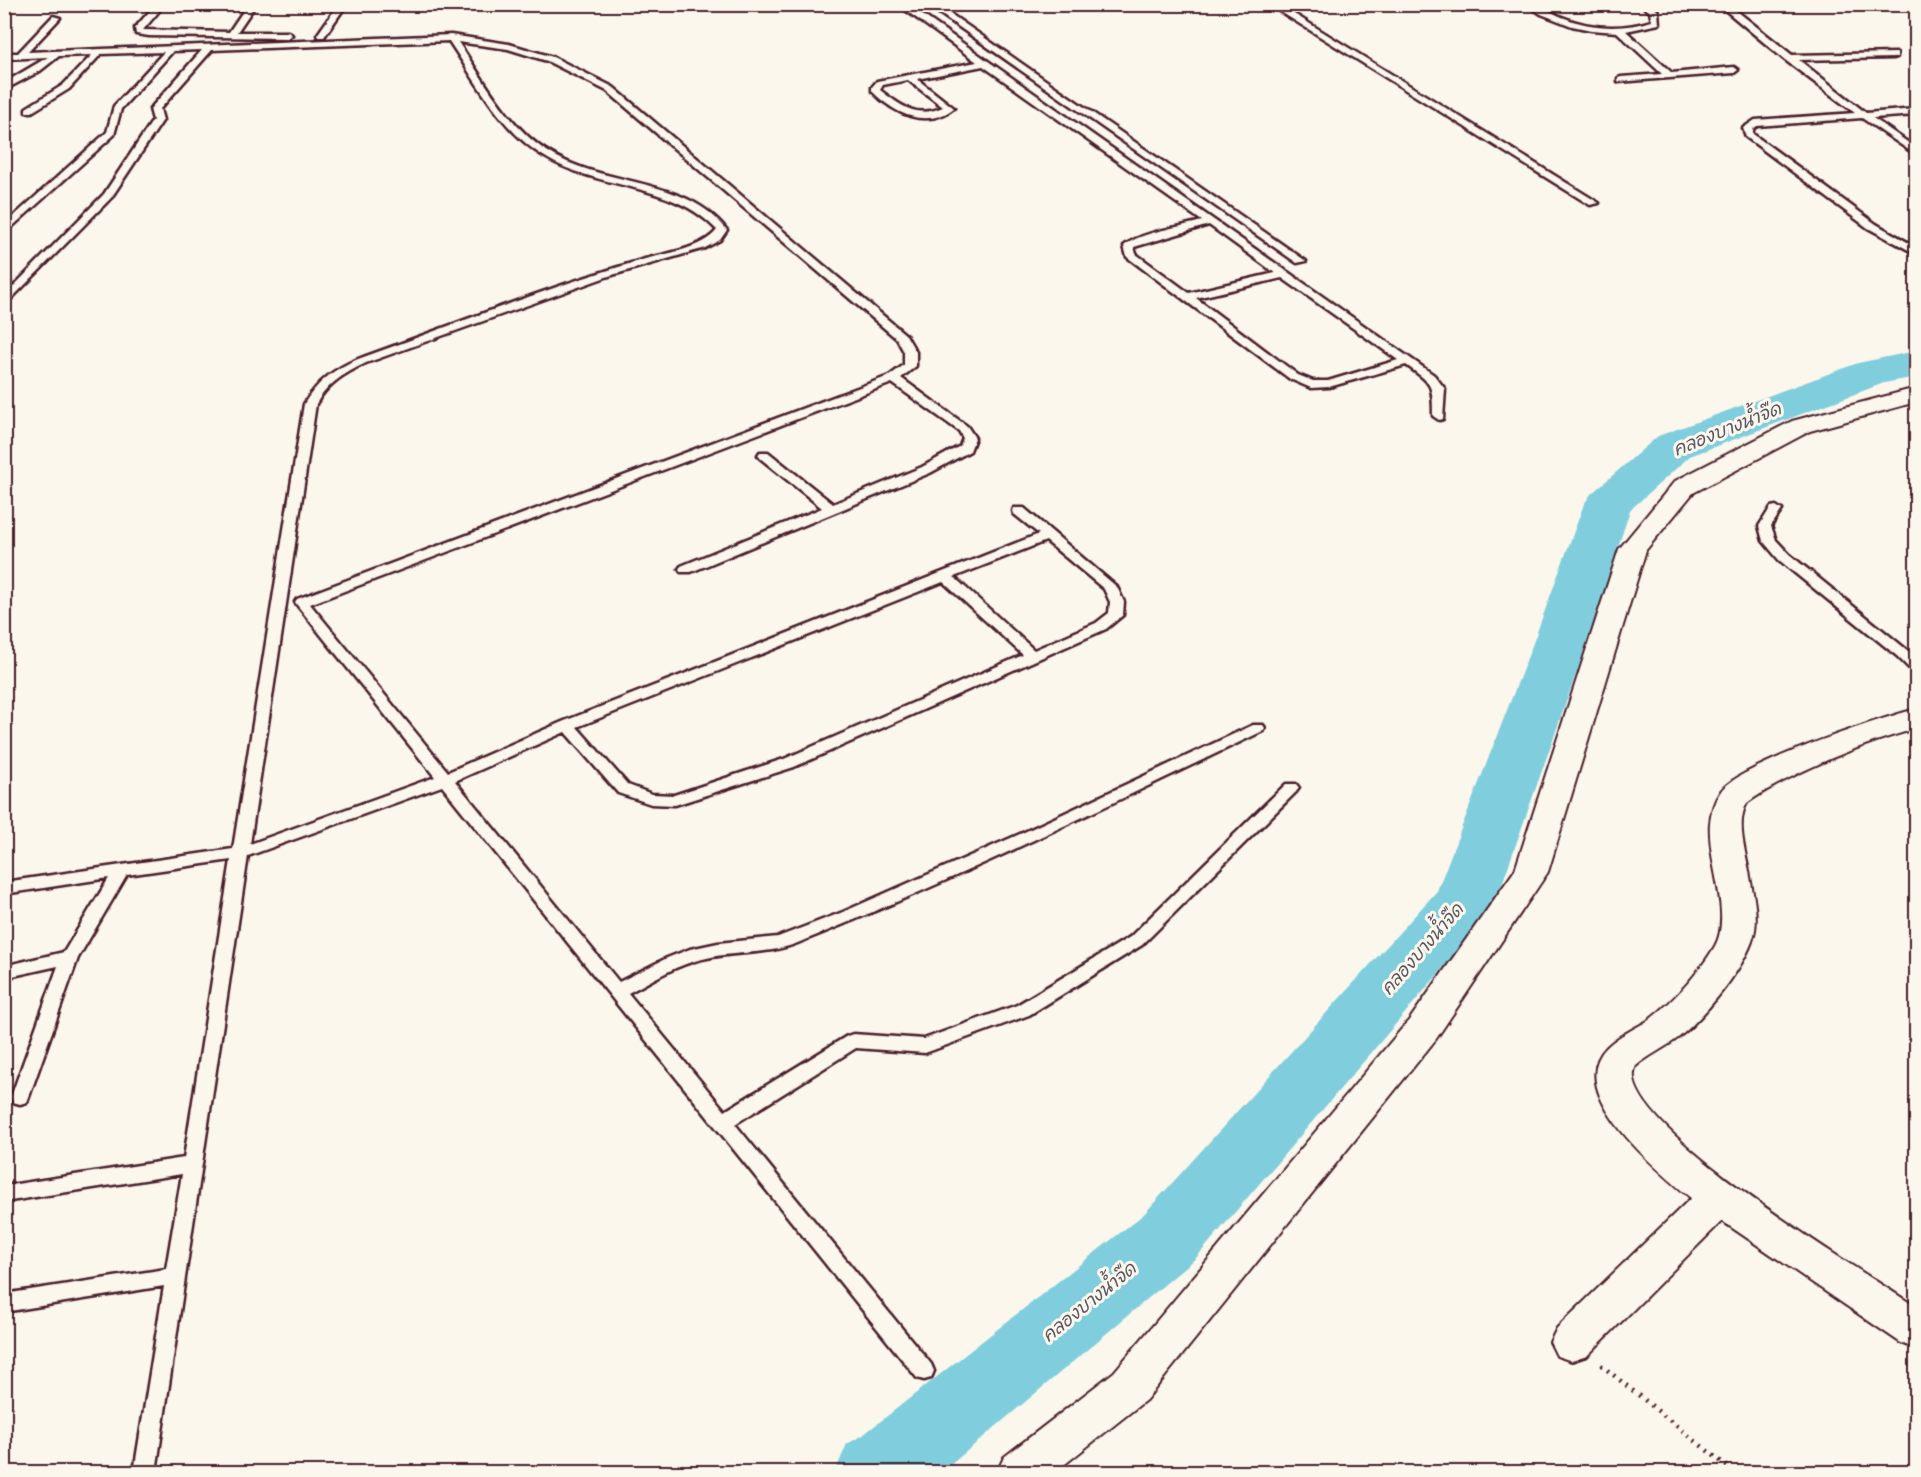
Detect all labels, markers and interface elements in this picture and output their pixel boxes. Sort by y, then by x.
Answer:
water label: คลองบางน้ำจืด [1668,392,1785,461]
water label: คลองบางน้ำจืด [1372,894,1468,999]
water label: คลองบางน้ำจืด [1034,1252,1141,1347]

